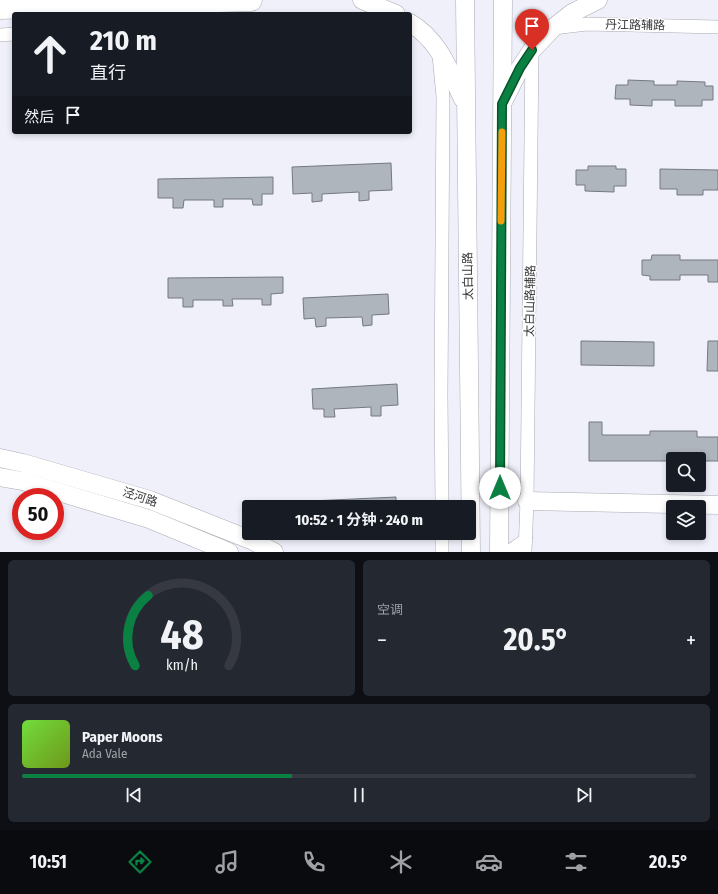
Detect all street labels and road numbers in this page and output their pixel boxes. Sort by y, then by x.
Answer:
street label: 丹江路辅路 [605,17,665,33]
street label: 太白山路 [461,252,475,300]
street label: 太白山路辅路 [522,265,538,337]
street label: 泾河路 [121,485,159,509]

